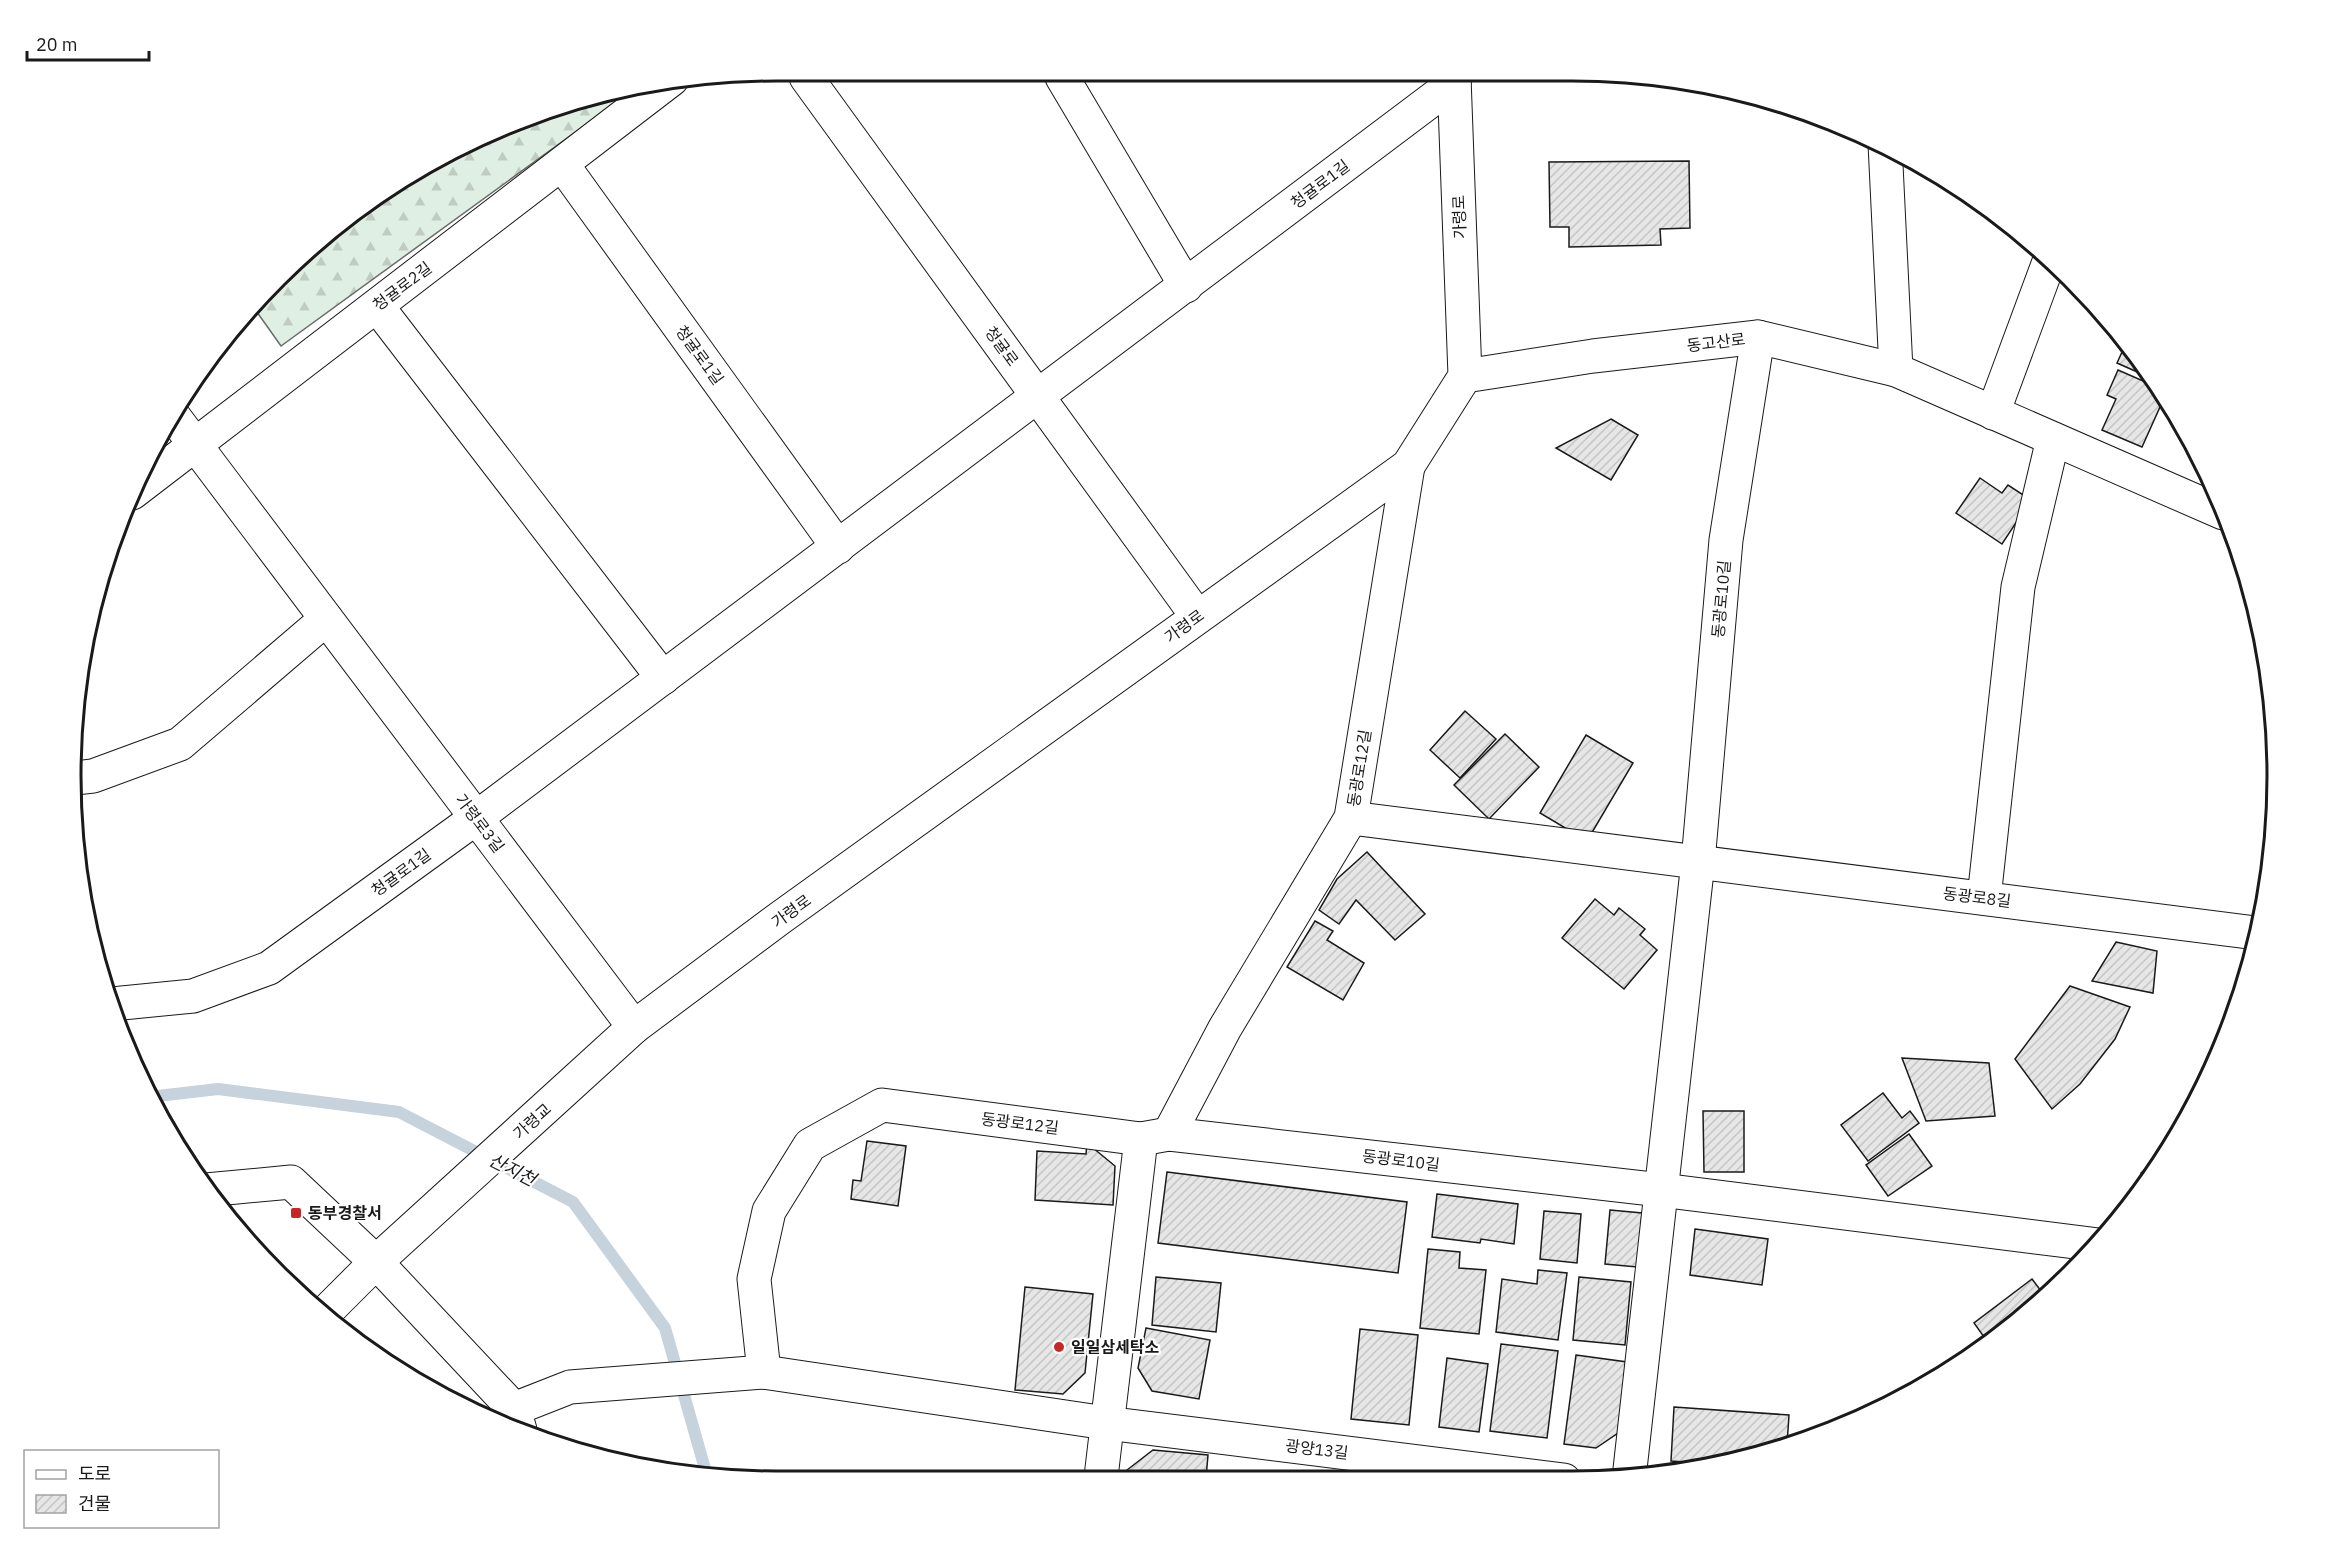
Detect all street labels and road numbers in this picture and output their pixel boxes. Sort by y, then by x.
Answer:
street label: 청귤로1길 [1287,155,1353,213]
street label: 가령로 [1448,194,1470,239]
street label: 청귤로2길 [369,257,435,315]
street label: 청귤로1길 [672,321,728,389]
street label: 청귤로 [981,322,1023,370]
street label: 동고산로 [1686,328,1747,356]
street label: 동광로10길 [1708,559,1734,639]
street label: 가령로 [1160,605,1208,647]
street label: 동광로12길 [1343,728,1375,808]
street label: 가령로3길 [451,790,509,856]
street label: 청귤로1길 [367,844,435,900]
street label: 동광로8길 [1942,883,2012,911]
street label: 가령로 [767,890,815,932]
street label: 가령교 [509,1099,555,1143]
street label: 동광로12길 [980,1108,1060,1138]
street label: 동광로10길 [1361,1145,1441,1175]
street label: 광양13길 [1284,1435,1350,1463]

